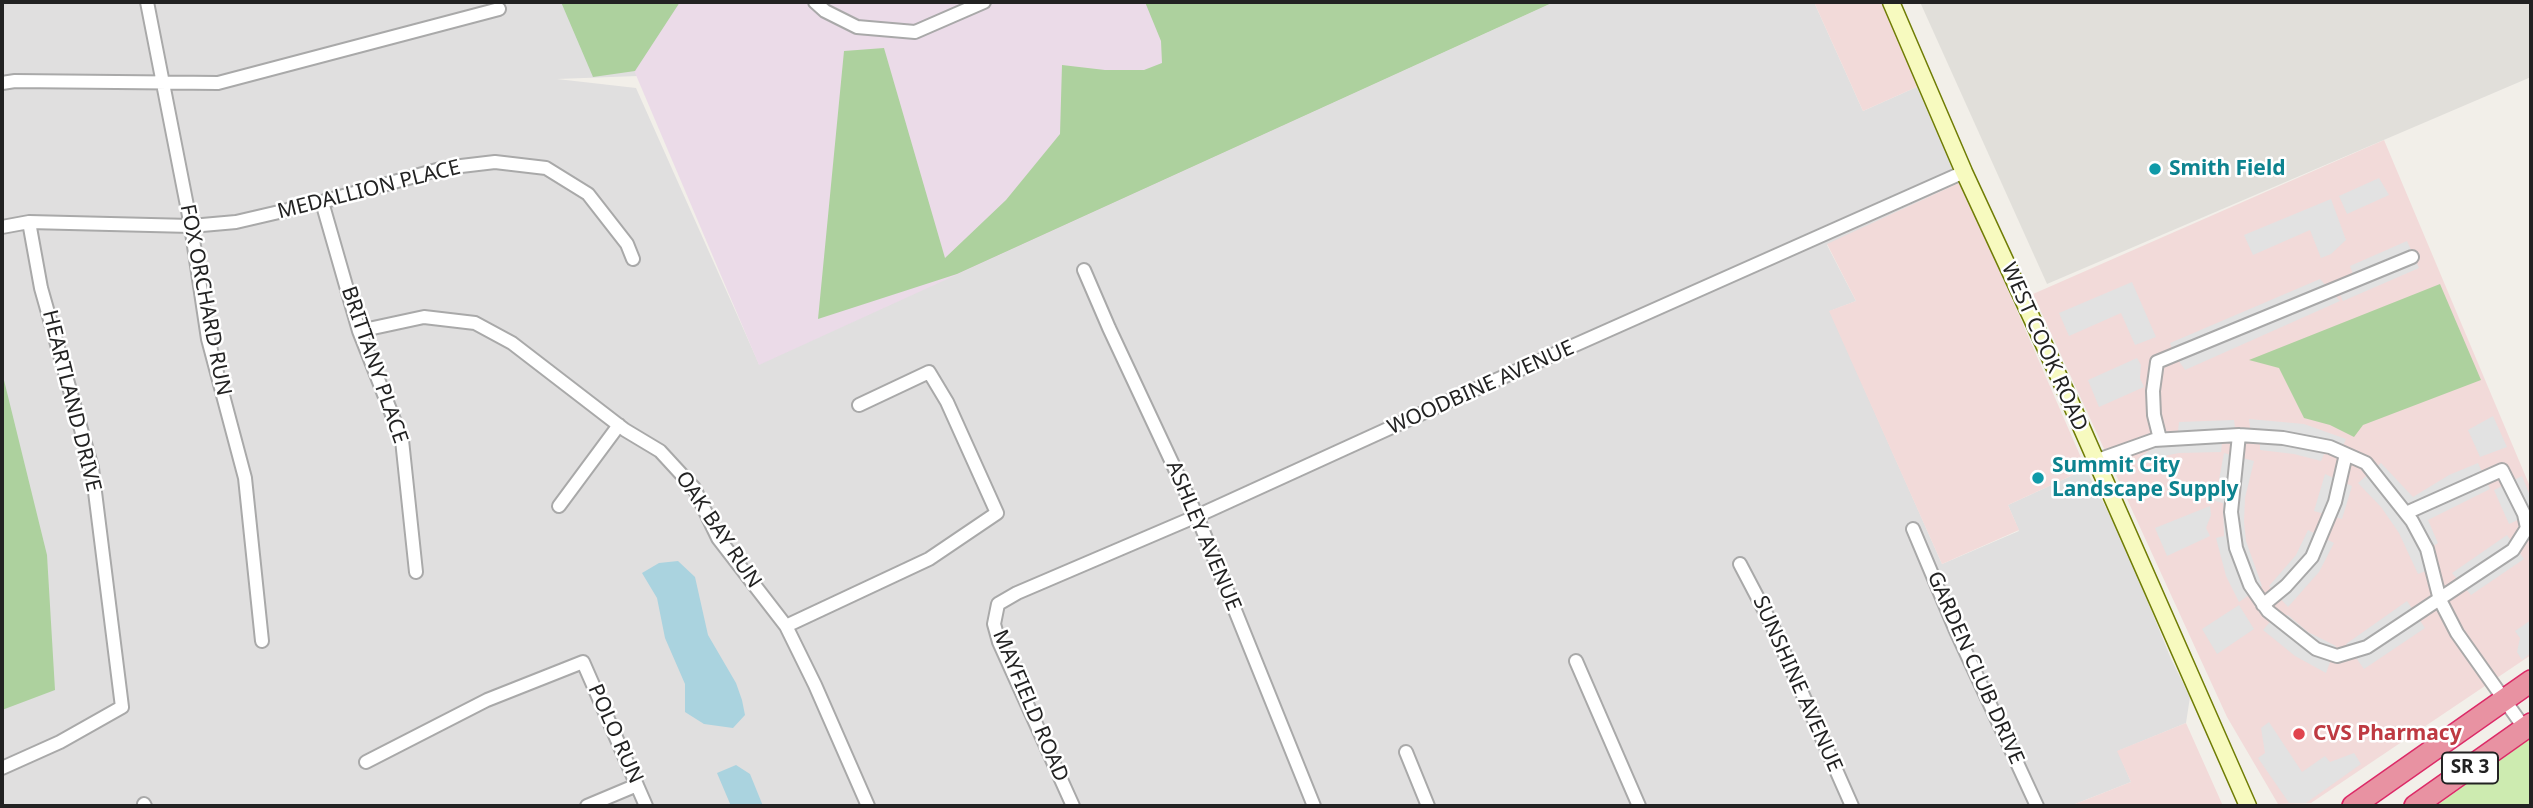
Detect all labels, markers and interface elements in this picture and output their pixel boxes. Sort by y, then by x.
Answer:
street label: MEDALLION PLACE [275,155,463,225]
place label: Smith Field [2169,156,2285,182]
marker: Smith Field [2147,161,2163,177]
street label: FOX ORCHARD RUN [174,202,236,398]
street label: WEST COOK ROAD [1996,259,2092,435]
street label: BRITTANY PLACE [335,283,413,447]
street label: HEARTLAND DRIVE [36,308,106,494]
street label: WOODBINE AVENUE [1384,336,1578,440]
place label: Summit City Landscape Supply [2052,453,2238,503]
street label: ASHLEY AVENUE [1160,457,1246,615]
street label: OAK BAY RUN [670,467,766,593]
marker: Summit City Landscape Supply [2030,470,2046,486]
street label: GARDEN CLUB DRIVE [1921,568,2029,768]
street label: SUNSHINE AVENUE [1747,592,1847,776]
street label: MAYFIELD ROAD [987,626,1073,786]
street label: POLO RUN [582,680,648,788]
place label: CVS Pharmacy [2313,721,2462,747]
marker: CVS Pharmacy [2291,726,2307,742]
road number: SR 3 [2442,752,2498,783]

